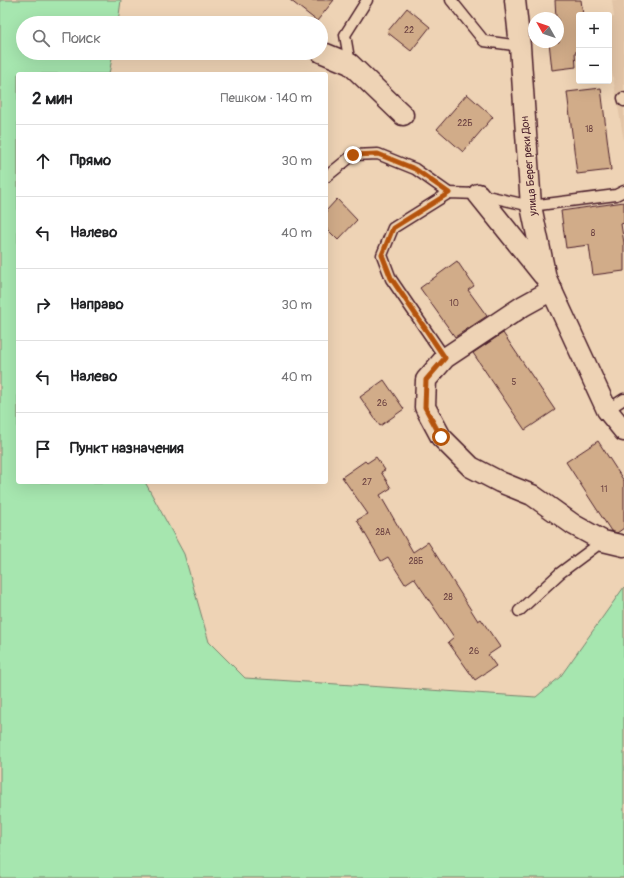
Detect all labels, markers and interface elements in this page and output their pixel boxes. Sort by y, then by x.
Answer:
north arrow [528,12,564,48]
map controls [576,12,612,84]
button: + [576,12,612,48]
search box [16,16,328,60]
house number: 22 [404,25,414,36]
icon: search [30,27,52,49]
text: Поиск [62,29,101,48]
button: − [576,48,612,84]
text: 2 мин [32,88,72,109]
text: Пешком · 140 m [221,90,312,106]
street label: улица Берег реки Дон [518,116,540,217]
house number: 22Б [457,118,473,129]
house number: 18 [585,124,593,135]
route end [344,146,362,164]
icon: ahead [32,150,54,172]
text: Прямо [70,151,111,170]
text: 30 m [282,153,312,169]
icon: left [32,222,54,244]
text: Налево [70,223,117,242]
text: 40 m [281,225,312,241]
house number: 8 [591,228,596,239]
icon: right [32,294,54,316]
text: Направо [70,295,124,314]
text: 30 m [282,297,312,313]
house number: 10 [449,298,459,309]
icon: left [32,366,54,388]
text: Налево [70,367,117,386]
text: 40 m [281,369,312,385]
house number: 5 [512,377,517,388]
house number: 26 [377,398,387,409]
route start [432,428,450,446]
icon: arrive [32,438,54,460]
text: Пункт назначения [70,439,184,458]
house number: 27 [362,477,372,488]
house number: 11 [600,484,608,495]
house number: 28А [375,527,391,538]
house number: 28Б [409,556,423,567]
house number: 28 [443,592,453,603]
house number: 26 [469,646,479,657]

